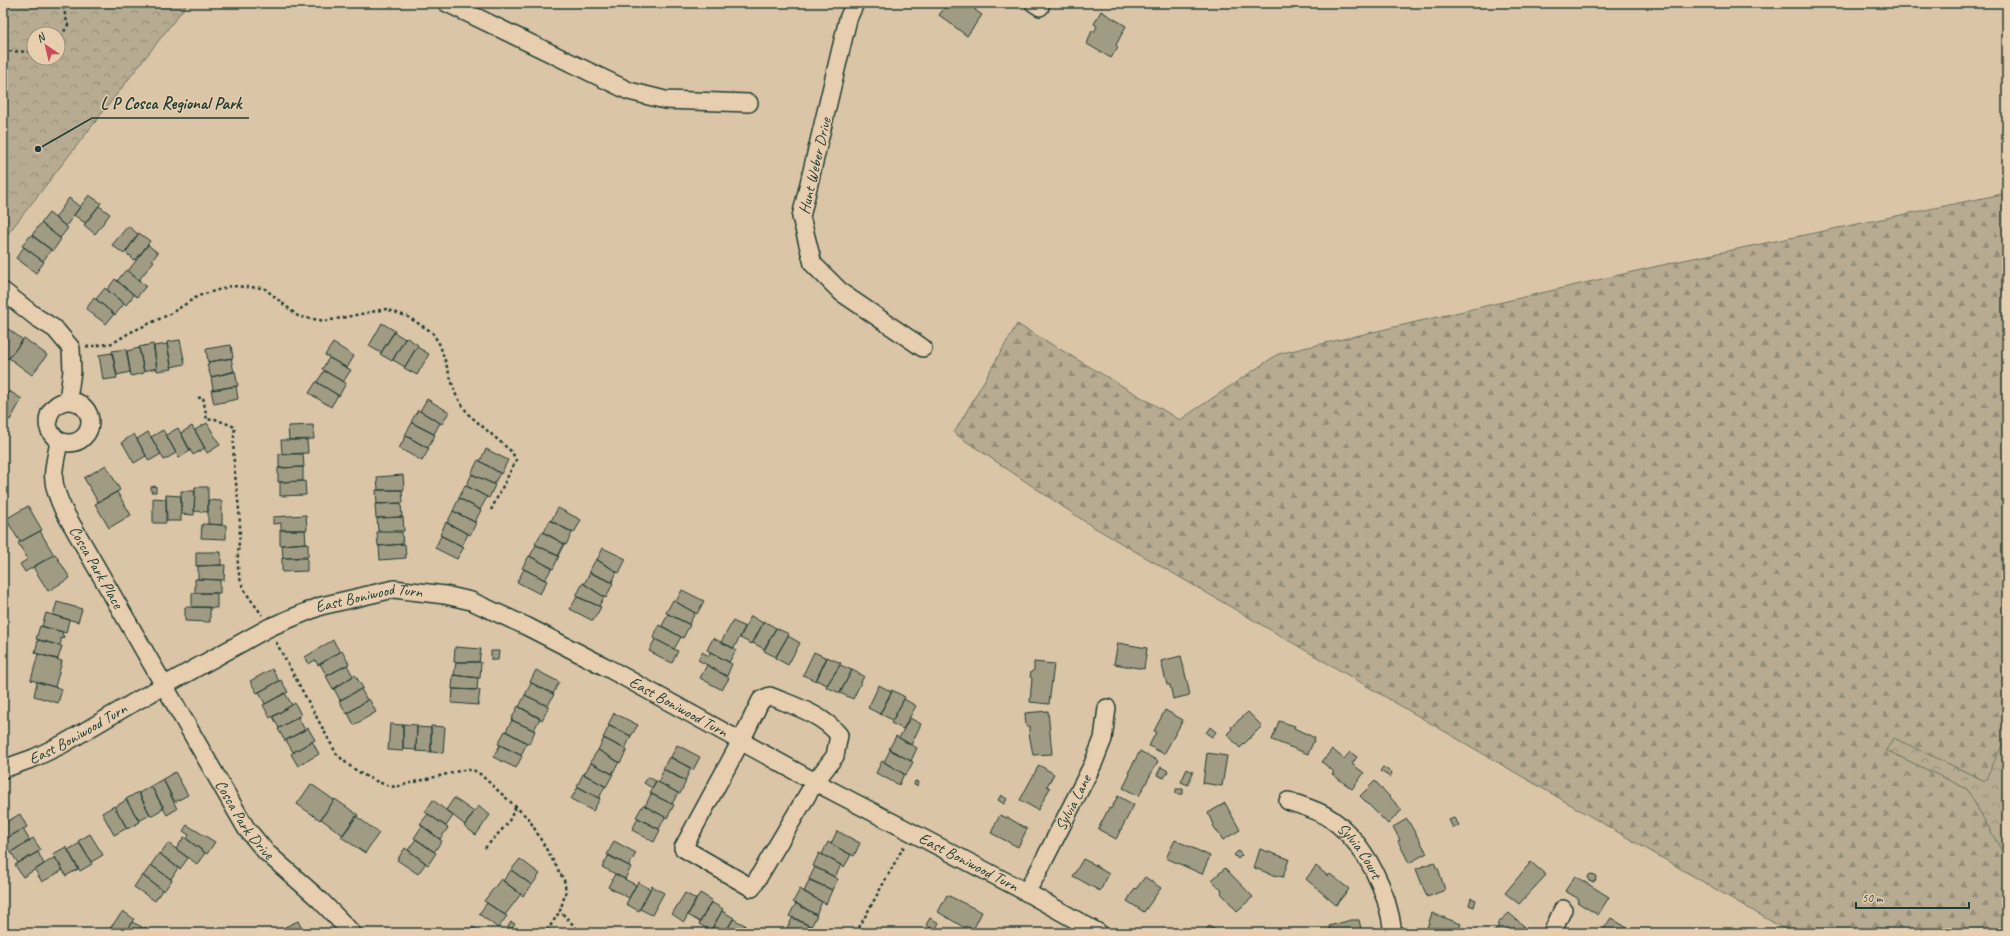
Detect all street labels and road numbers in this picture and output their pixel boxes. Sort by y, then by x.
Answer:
street label: Hunt Weber Drive [794,114,836,216]
street label: Cosca Park Place [65,522,129,613]
street label: East Boniwood Turn [312,579,424,617]
street label: East Boniwood Turn [626,672,732,742]
street label: East Boniwood Turn [27,698,131,769]
street label: Sylvia Lane [1051,770,1097,834]
street label: Cosca Park Drive [211,776,279,865]
street label: Sylvia Court [1333,818,1387,884]
street label: East Boniwood Turn [916,828,1022,896]

